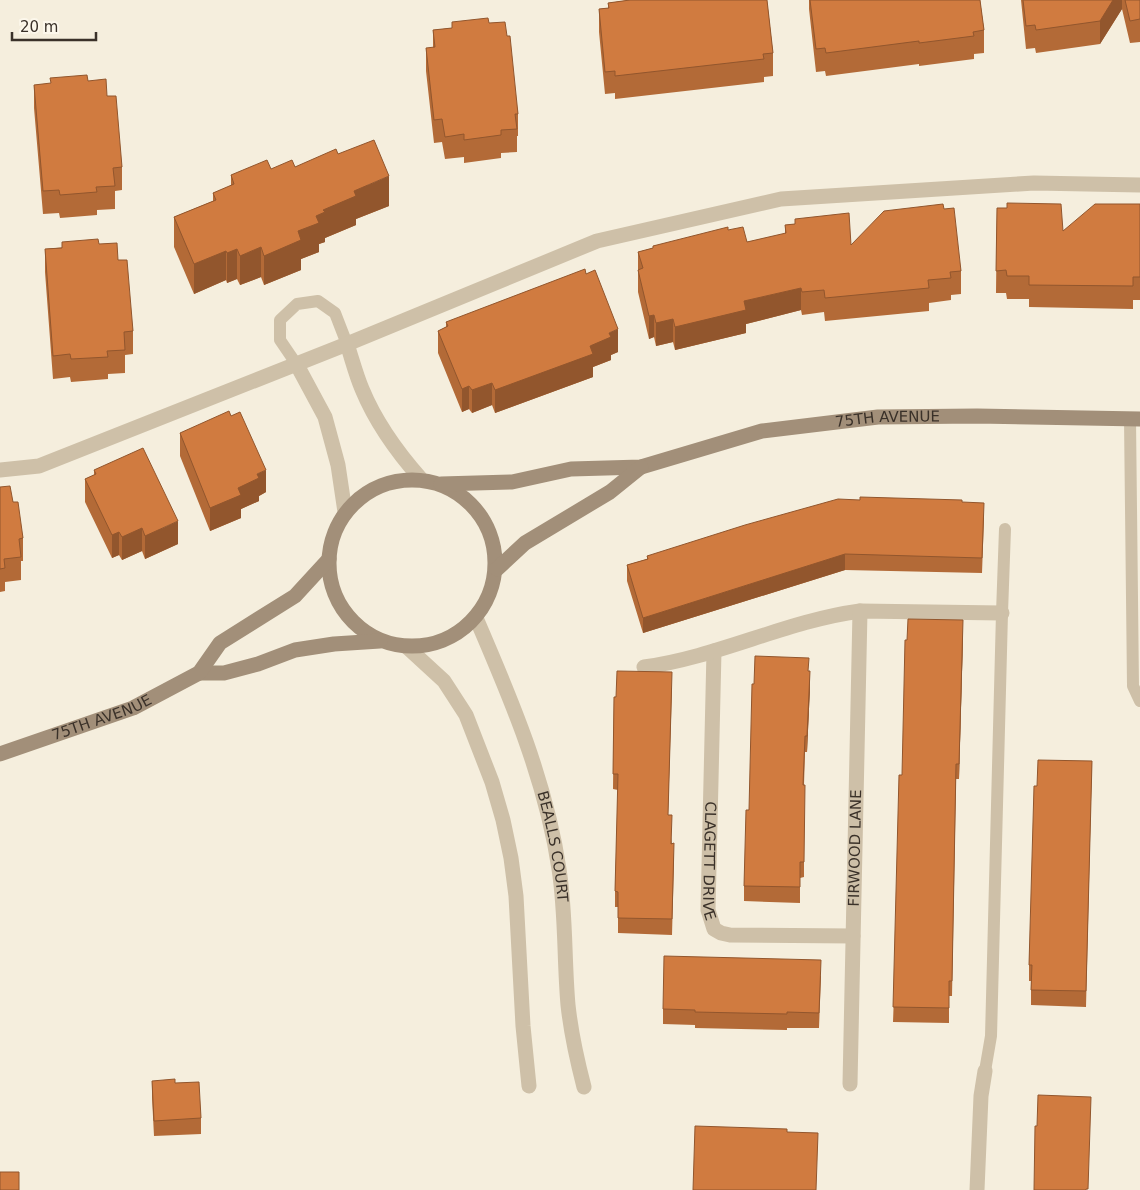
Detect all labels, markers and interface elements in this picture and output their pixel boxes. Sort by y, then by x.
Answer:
scale bar [12,10,96,42]
text: 20 m [20,18,58,36]
street label: 75TH AVENUE [834,407,940,431]
street label: 75TH AVENUE [49,691,155,744]
street label: BEALLS COURT [533,789,572,904]
street label: FIRWOOD LANE [845,789,865,907]
street label: CLAGETT DRIVE [699,801,720,923]

